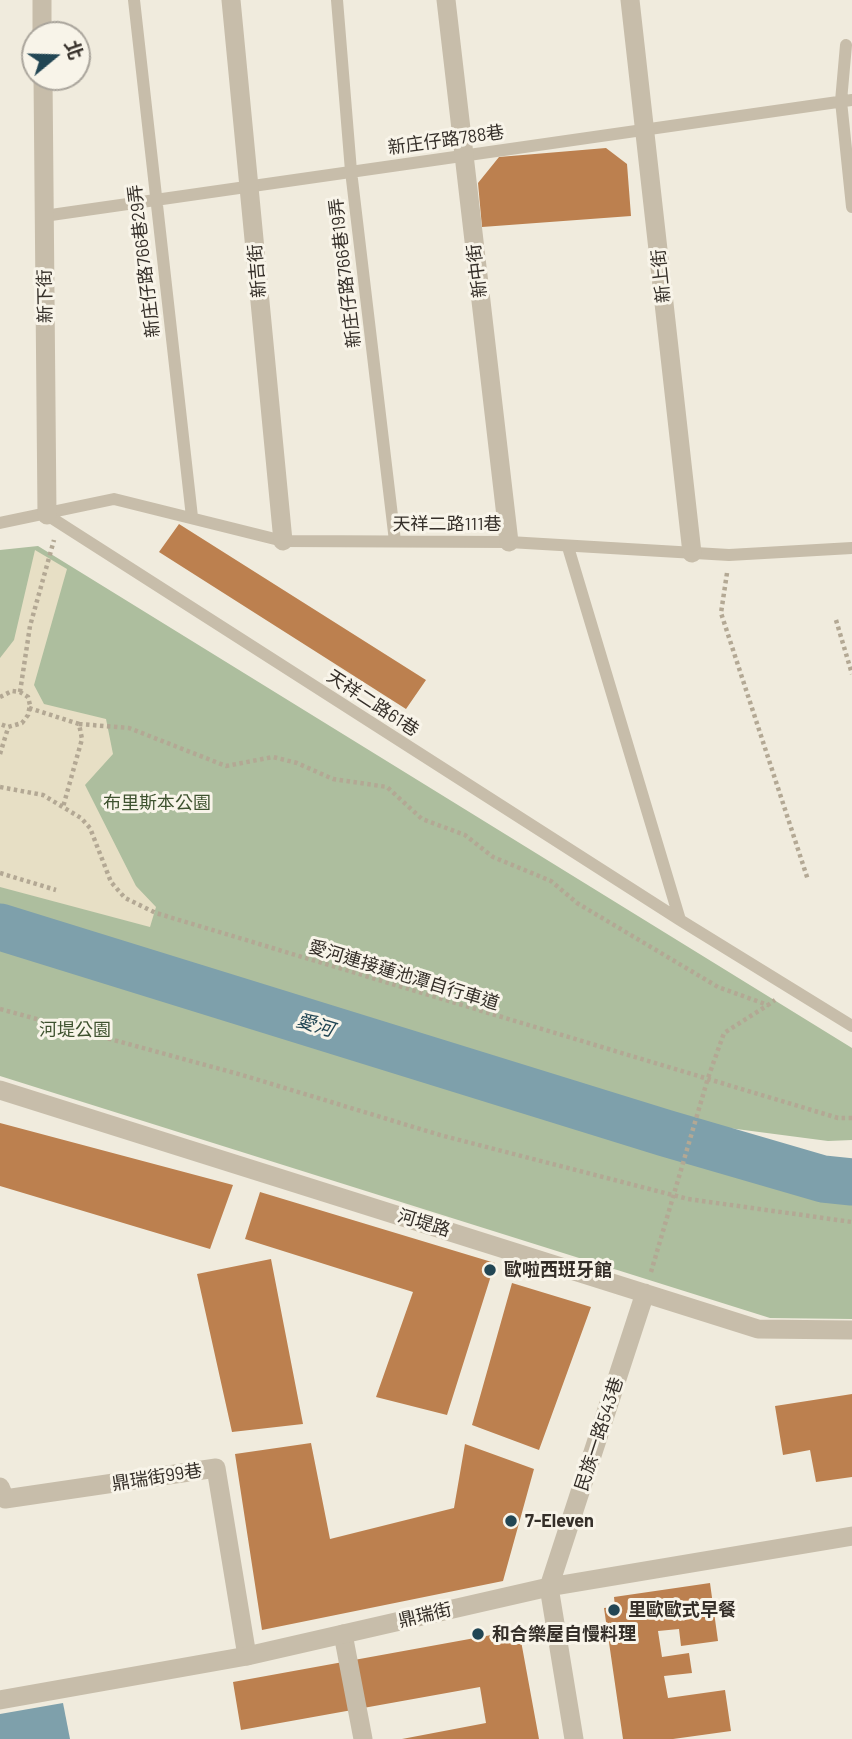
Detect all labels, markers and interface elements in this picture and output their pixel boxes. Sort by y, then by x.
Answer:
north arrow [21,21,91,91]
text: 北 [60,37,88,62]
street label: 新庄仔路788巷 [386,121,506,159]
street label: 新庄仔路766巷29弄 [124,183,164,339]
street label: 新庄仔路766巷19弄 [325,197,365,349]
street label: 新吉街 [244,243,270,299]
street label: 新中街 [463,243,491,299]
street label: 新上街 [647,248,675,304]
street label: 新下街 [34,269,56,323]
street label: 天祥二路111巷 [392,513,502,535]
street label: 天祥二路61巷 [323,665,423,741]
park label: 布里斯本公園 [103,792,211,814]
street label: 愛河連接蓮池潭自行車道 [306,936,502,1014]
water label: 愛河 [293,1009,337,1041]
park label: 河堤公園 [39,1019,111,1041]
street label: 河堤路 [395,1205,453,1241]
place label: 歐啦西班牙館 [504,1259,612,1281]
marker: 歐啦西班牙館 [482,1262,498,1278]
street label: 民族一路543巷 [570,1374,628,1494]
street label: 鼎瑞街99巷 [110,1459,204,1495]
place label: 7-Eleven [525,1510,594,1532]
marker: 7-Eleven [503,1513,519,1529]
street label: 鼎瑞街 [396,1598,454,1632]
place label: 里歐歐式早餐 [628,1599,736,1621]
marker: 里歐歐式早餐 [606,1602,622,1618]
place label: 和合樂屋自慢料理 [492,1623,636,1645]
marker: 和合樂屋自慢料理 [470,1626,486,1642]

